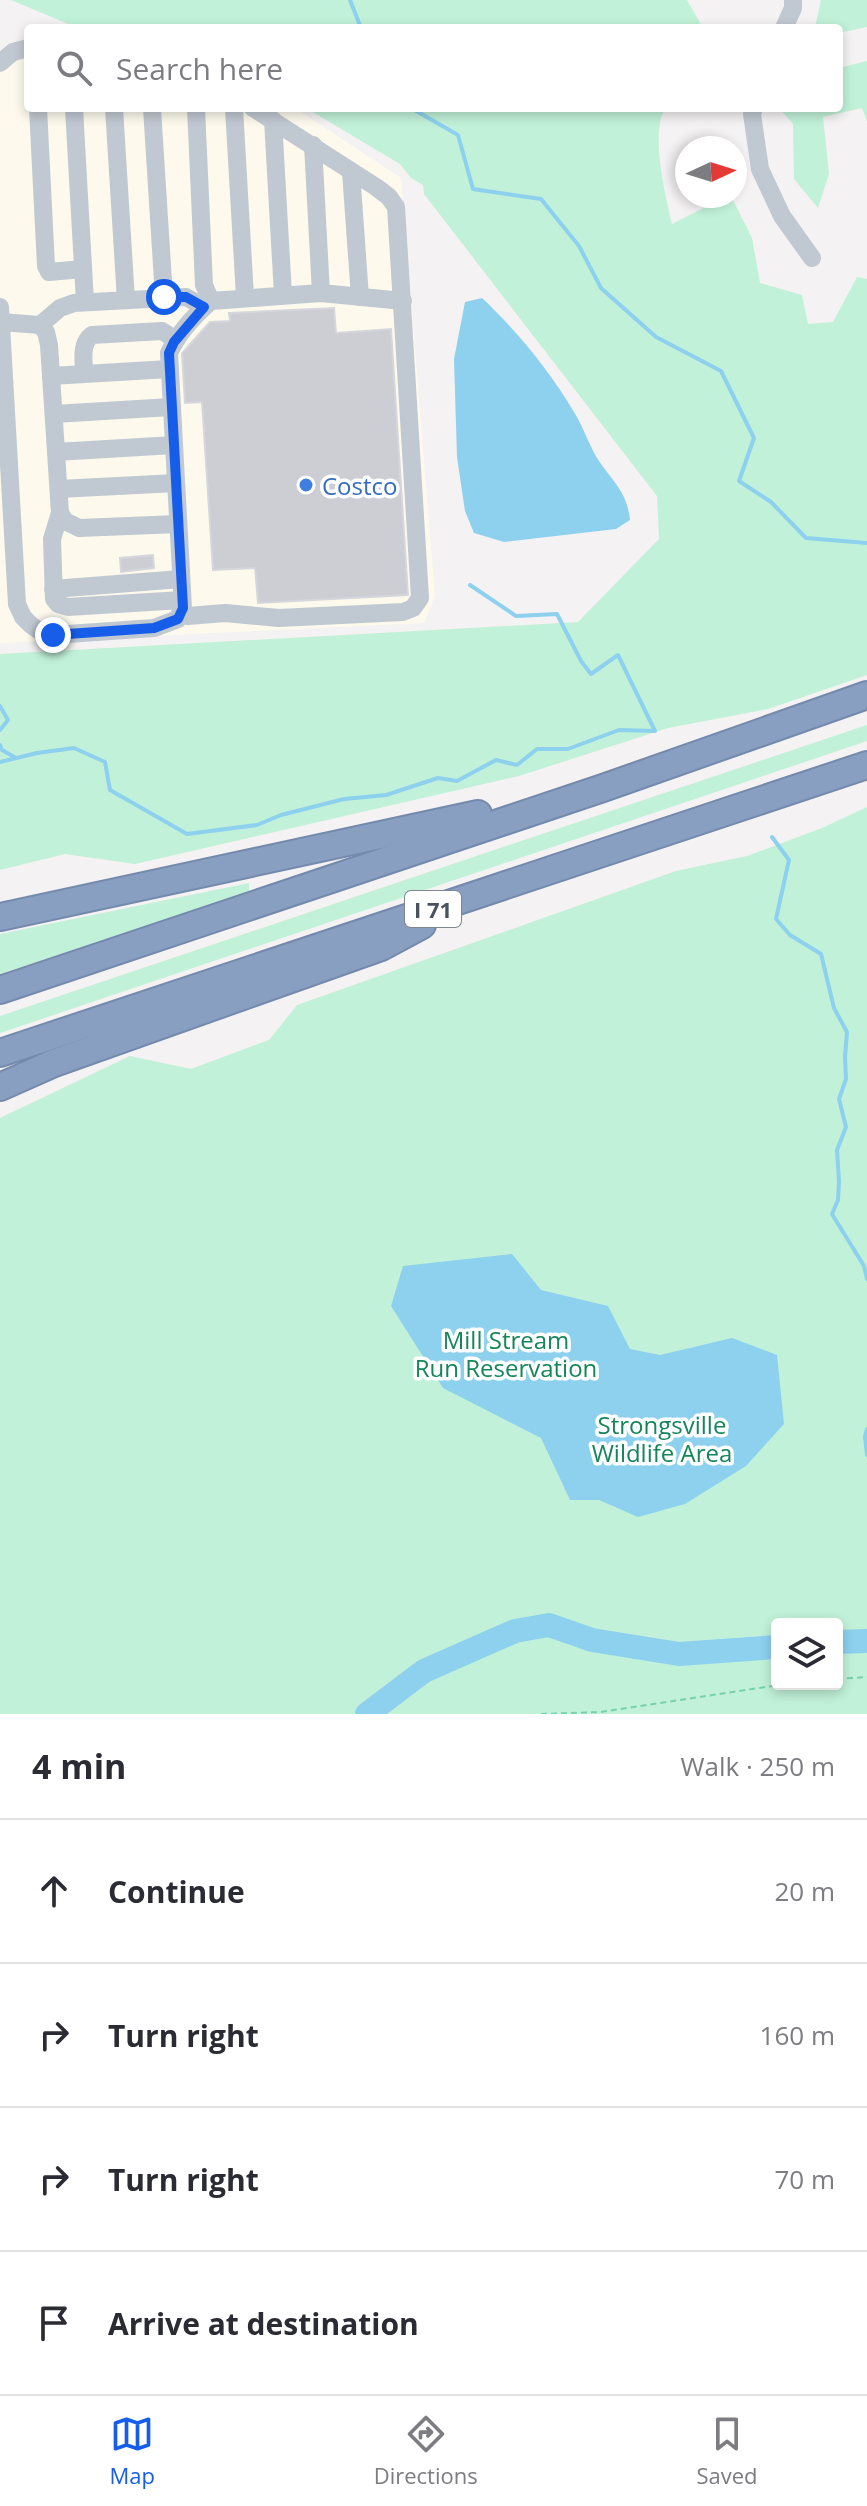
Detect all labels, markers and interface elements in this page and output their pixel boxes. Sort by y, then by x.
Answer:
search box [24,24,843,112]
icon: search [52,46,96,90]
text: Search here [116,48,283,89]
north arrow [675,136,747,208]
route start [146,279,182,315]
place label: Costco [322,469,397,502]
marker: Costco [297,476,315,494]
route end [35,617,71,653]
road number: I 71 [405,891,461,927]
park label: Mill Stream Run Reservation [415,1323,597,1384]
park label: Strongsville Wildlife Area [592,1408,732,1469]
map controls [771,1618,843,1690]
button: layers [771,1618,843,1690]
text: 4 min [32,1743,126,1789]
text: Walk · 250 m [681,1748,835,1784]
icon: ahead [32,1869,76,1913]
text: Continue [108,1871,245,1912]
text: 20 m [774,1873,835,1909]
icon: right [32,2013,76,2057]
text: Turn right [108,2015,259,2056]
text: 160 m [760,2017,835,2053]
icon: right [32,2157,76,2201]
text: Turn right [108,2159,259,2200]
text: 70 m [774,2161,835,2197]
icon: arrive [32,2301,76,2345]
text: Arrive at destination [108,2303,419,2344]
tab: Map [109,2412,155,2490]
tab: Directions [374,2412,478,2490]
tab: Saved [696,2412,758,2490]

